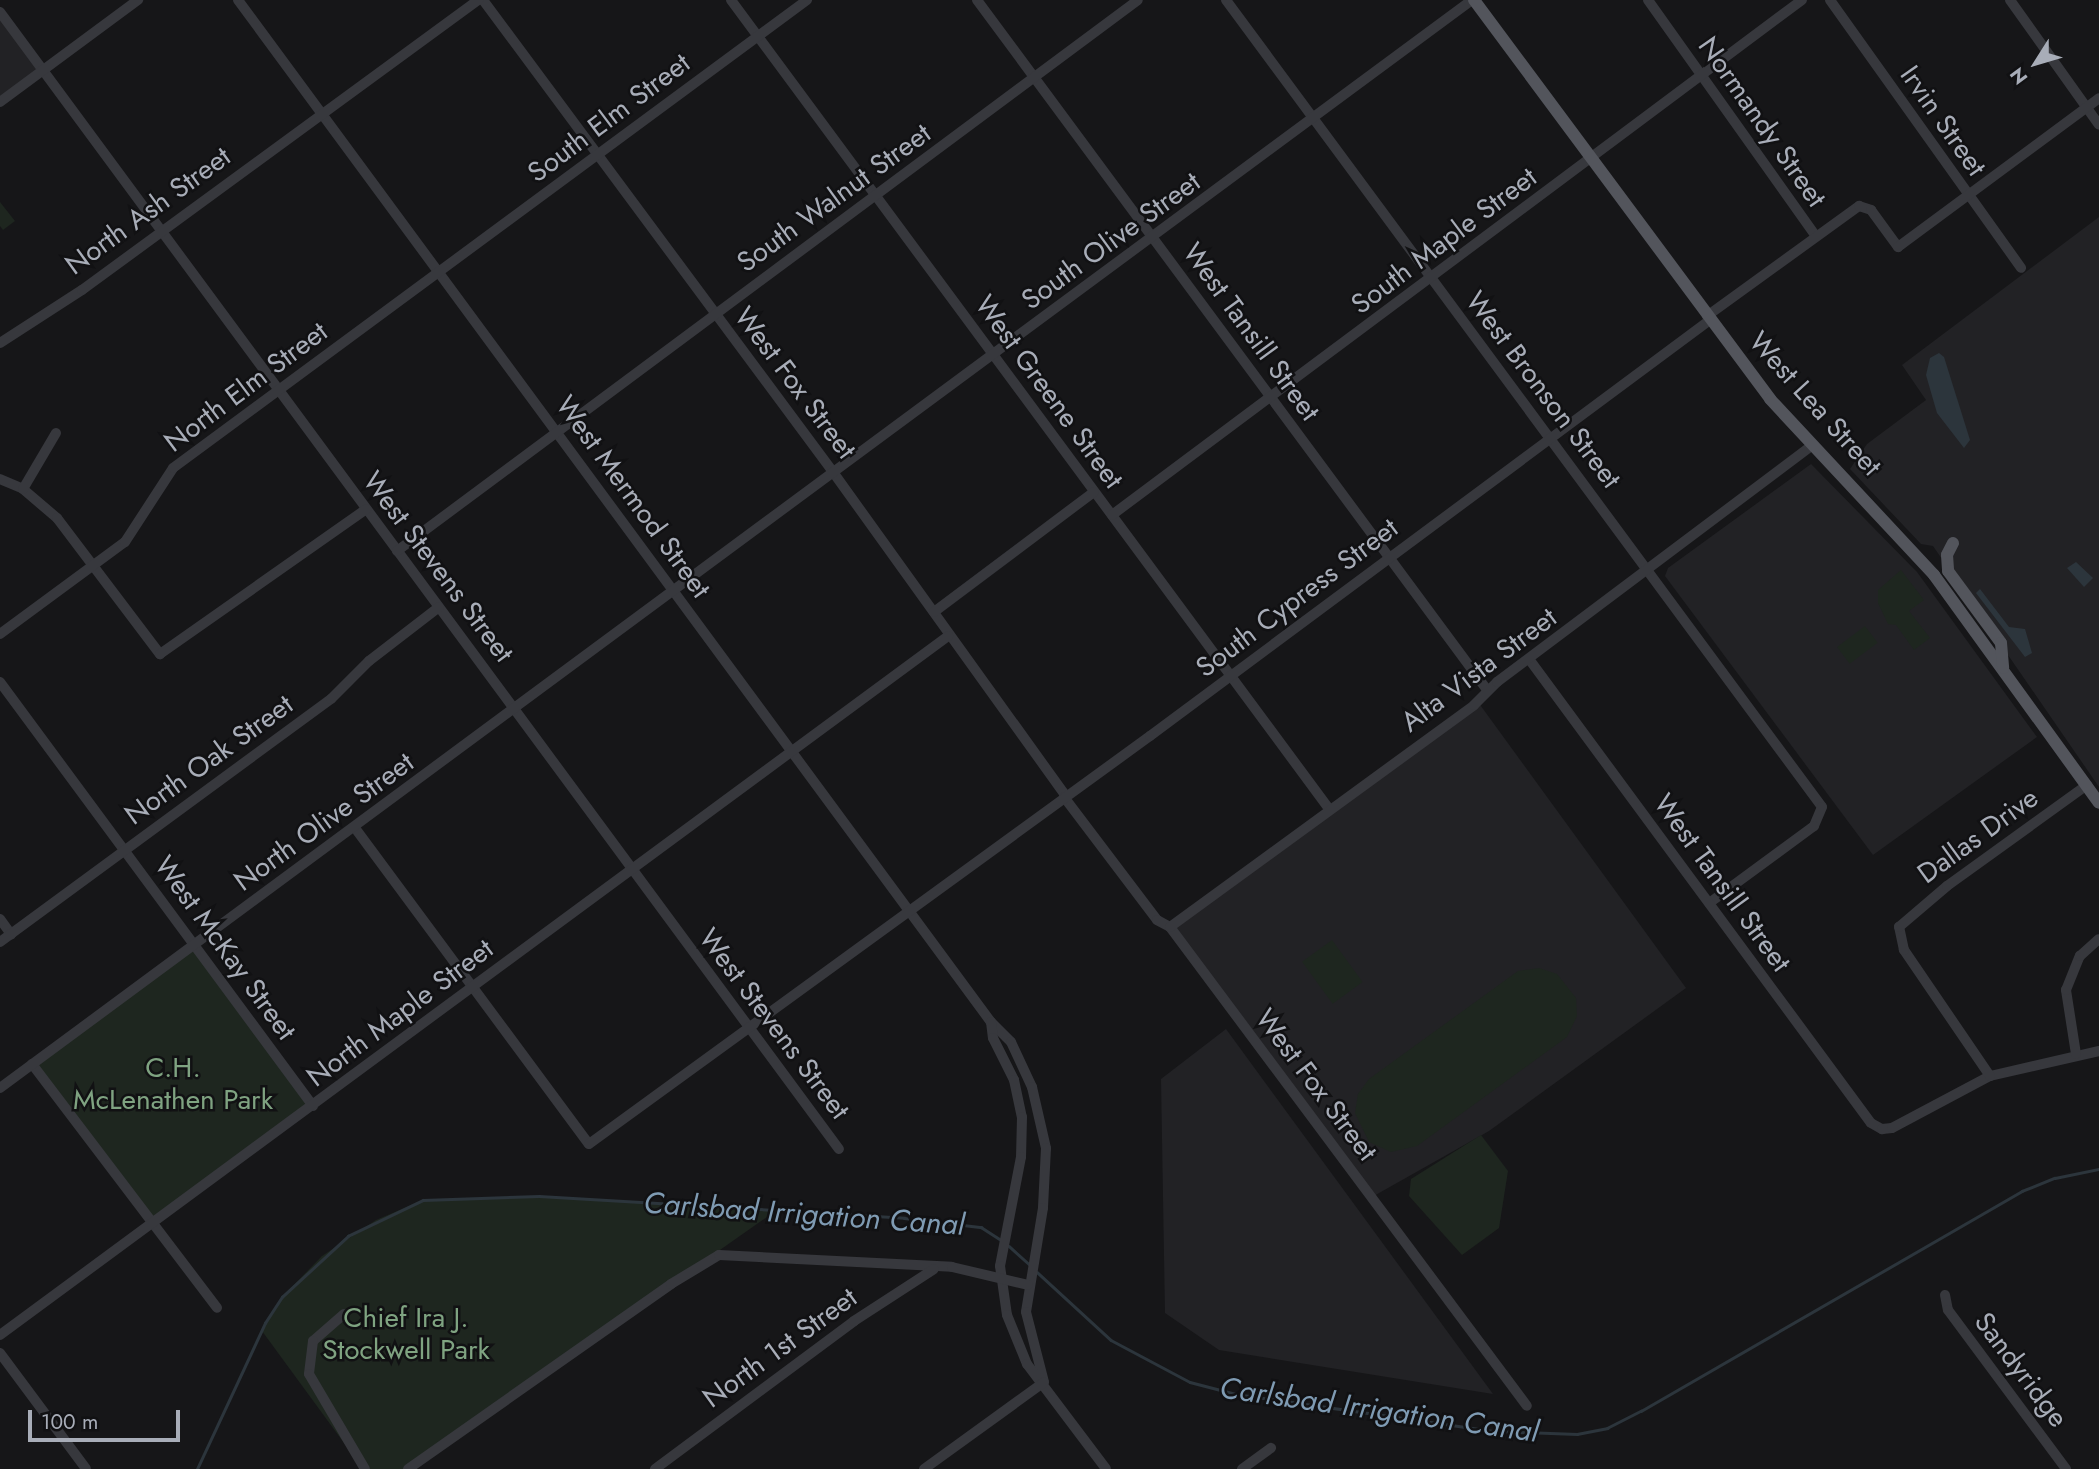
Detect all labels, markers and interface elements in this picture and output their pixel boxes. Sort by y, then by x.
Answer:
north arrow [2001,28,2071,98]
street label: Normandy Street [1691,30,1833,214]
street label: South Elm Street [521,46,697,190]
street label: Irvin Street [1893,59,1993,183]
text: N [2004,62,2034,90]
street label: South Walnut Street [731,116,937,280]
street label: North Ash Street [59,140,237,282]
street label: South Maple Street [1345,160,1543,322]
street label: South Olive Street [1015,165,1207,317]
street label: West Tansill Street [1175,237,1327,427]
street label: West Bronson Street [1458,285,1628,495]
street label: West Greene Street [968,289,1130,495]
street label: West Fox Street [727,300,863,466]
street label: North Elm Street [158,315,334,459]
street label: West Lea Street [1742,325,1888,483]
street label: West Mermod Street [548,390,718,604]
street label: West Stevens Street [355,465,521,669]
street label: South Cypress Street [1189,511,1405,685]
street label: Alta Vista Street [1395,601,1563,739]
street label: North Oak Street [118,688,300,832]
street label: North Olive Street [228,746,420,898]
street label: Dallas Drive [1911,781,2045,891]
street label: West Tansill Street [1646,788,1798,978]
street label: West McKay Street [147,850,303,1046]
street label: West Stevens Street [691,922,857,1126]
street label: North Maple Street [300,932,500,1094]
street label: West Fox Street [1248,1002,1384,1168]
park label: C.H. McLenathen Park [73,1051,273,1117]
water label: Carlsbad Irrigation Canal [642,1185,966,1243]
street label: North 1st Street [696,1281,864,1415]
park label: Chief Ira J. Stockwell Park [322,1301,490,1367]
street label: Sandyridge [1967,1306,2075,1434]
water label: Carlsbad Irrigation Canal [1217,1370,1541,1450]
scale bar [32,1396,184,1440]
text: 100 m [41,1407,98,1437]

